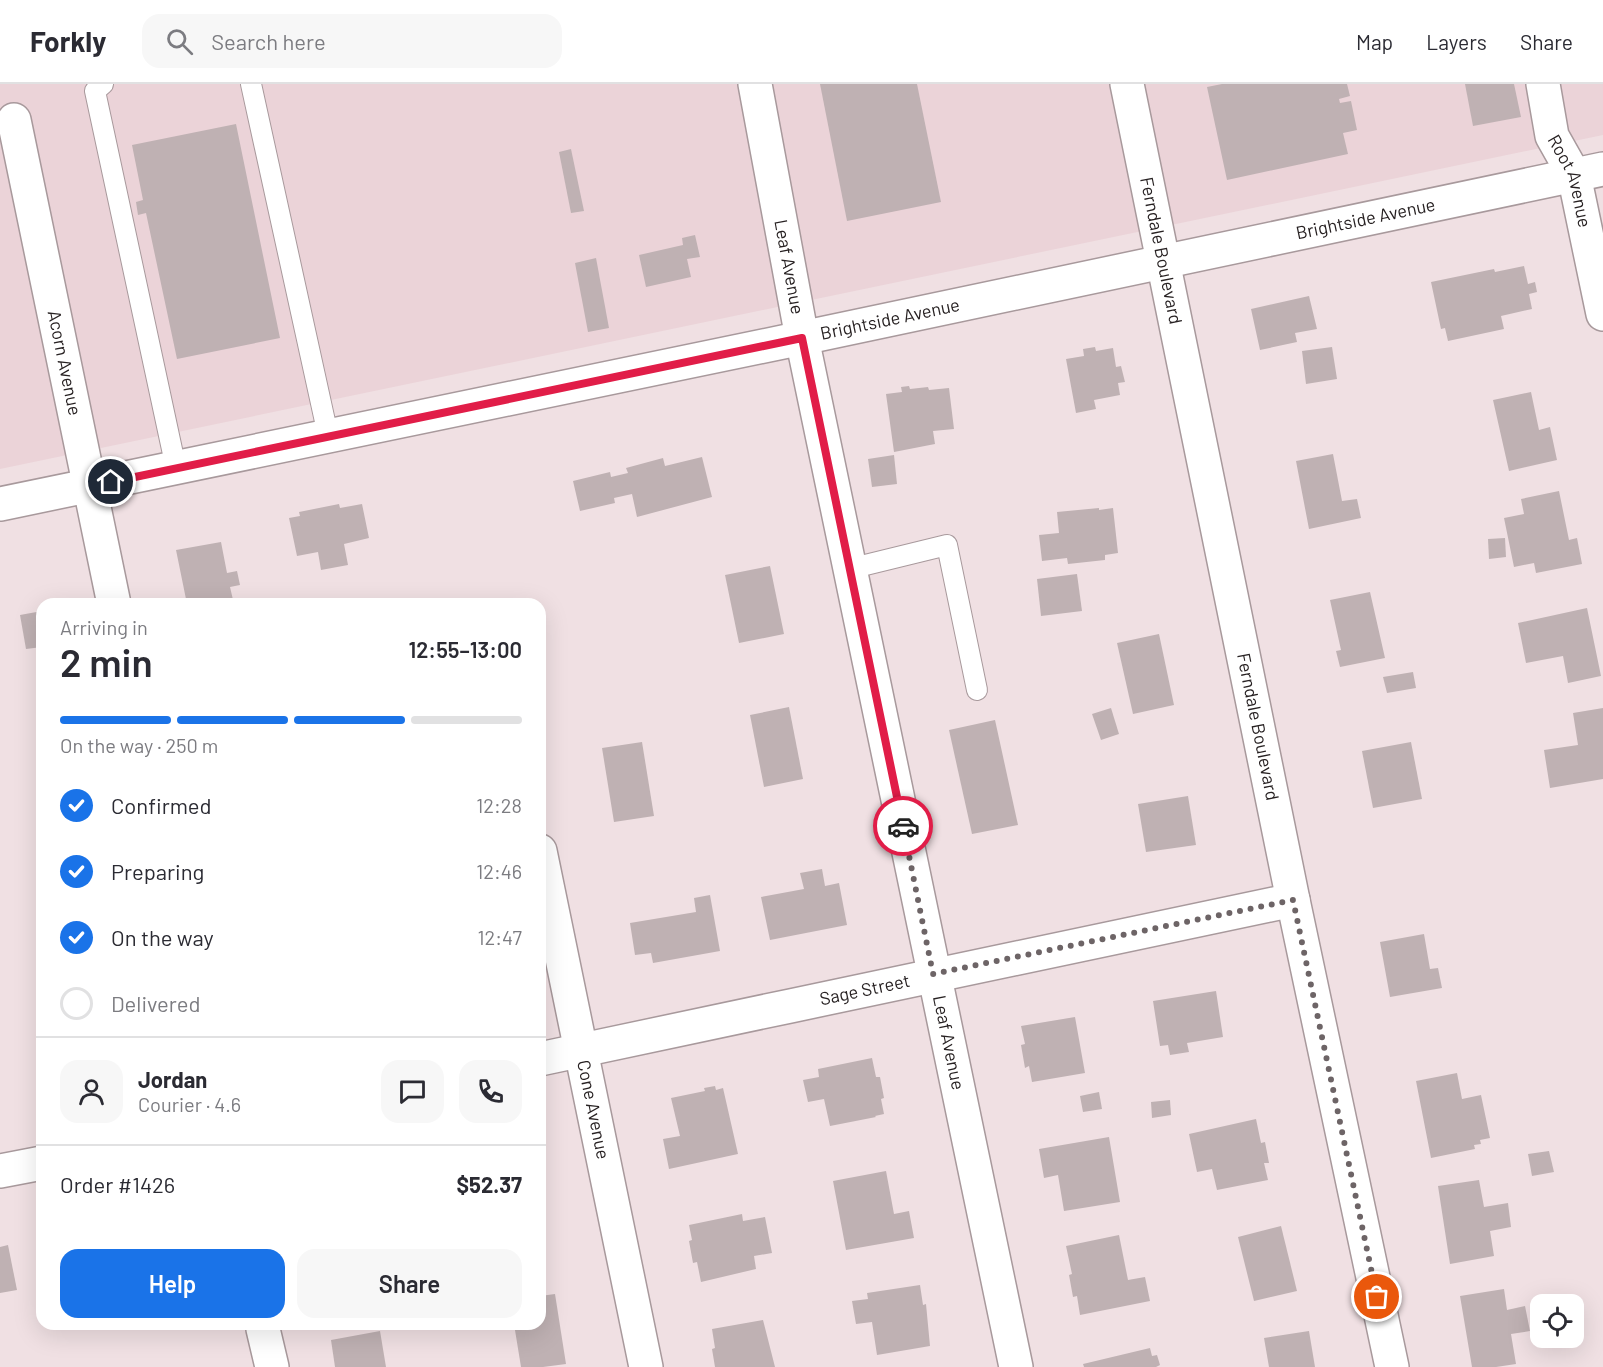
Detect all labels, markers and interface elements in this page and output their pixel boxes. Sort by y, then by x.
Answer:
search box [142,14,562,68]
text: Forkly [30,24,106,58]
icon: search [163,25,196,58]
text: Search here [211,28,326,54]
text: Map [1356,29,1393,54]
text: Layers [1426,29,1487,54]
text: Share [1520,29,1573,54]
street label: Root Avenue [1543,130,1597,229]
street label: Ferndale Boulevard [1136,175,1188,326]
street label: Brightside Avenue [1294,193,1437,244]
street label: Leaf Avenue [770,217,809,316]
street label: Brightside Avenue [818,293,962,344]
street label: Acorn Avenue [44,308,87,417]
pin [85,456,136,507]
icon: home [94,465,127,498]
text: Arriving in [60,615,148,639]
text: 12:55–13:00 [408,636,522,662]
text: 2 min [60,638,153,685]
street label: Ferndale Boulevard [1233,651,1284,802]
text: On the way · 250 m [60,733,218,757]
icon: check [60,789,93,822]
text: Confirmed [111,792,211,818]
text: 12:28 [476,793,522,817]
courier [873,796,933,856]
icon: car [887,810,920,843]
icon: check [60,855,93,888]
text: Preparing [111,858,204,884]
text: 12:46 [476,859,522,883]
icon: check [60,921,93,954]
text: On the way [111,924,214,950]
text: 12:47 [478,925,522,949]
street label: Sage Street [817,969,912,1009]
text: Delivered [111,990,200,1016]
street label: Leaf Avenue [929,993,970,1092]
street label: Cone Avenue [573,1058,615,1161]
button: person [60,1060,123,1123]
button: chat [381,1060,444,1123]
button: phone [459,1060,522,1123]
text: Jordan [138,1066,207,1092]
text: Courier · 4.6 [138,1092,241,1116]
text: Order #1426 [60,1171,175,1197]
text: $52.37 [457,1171,522,1197]
button: Help [60,1249,285,1318]
button: Share [297,1249,522,1318]
pin [1351,1271,1402,1322]
icon: bag [1360,1280,1393,1313]
map controls [1530,1294,1584,1348]
button: locate [1530,1294,1584,1348]

